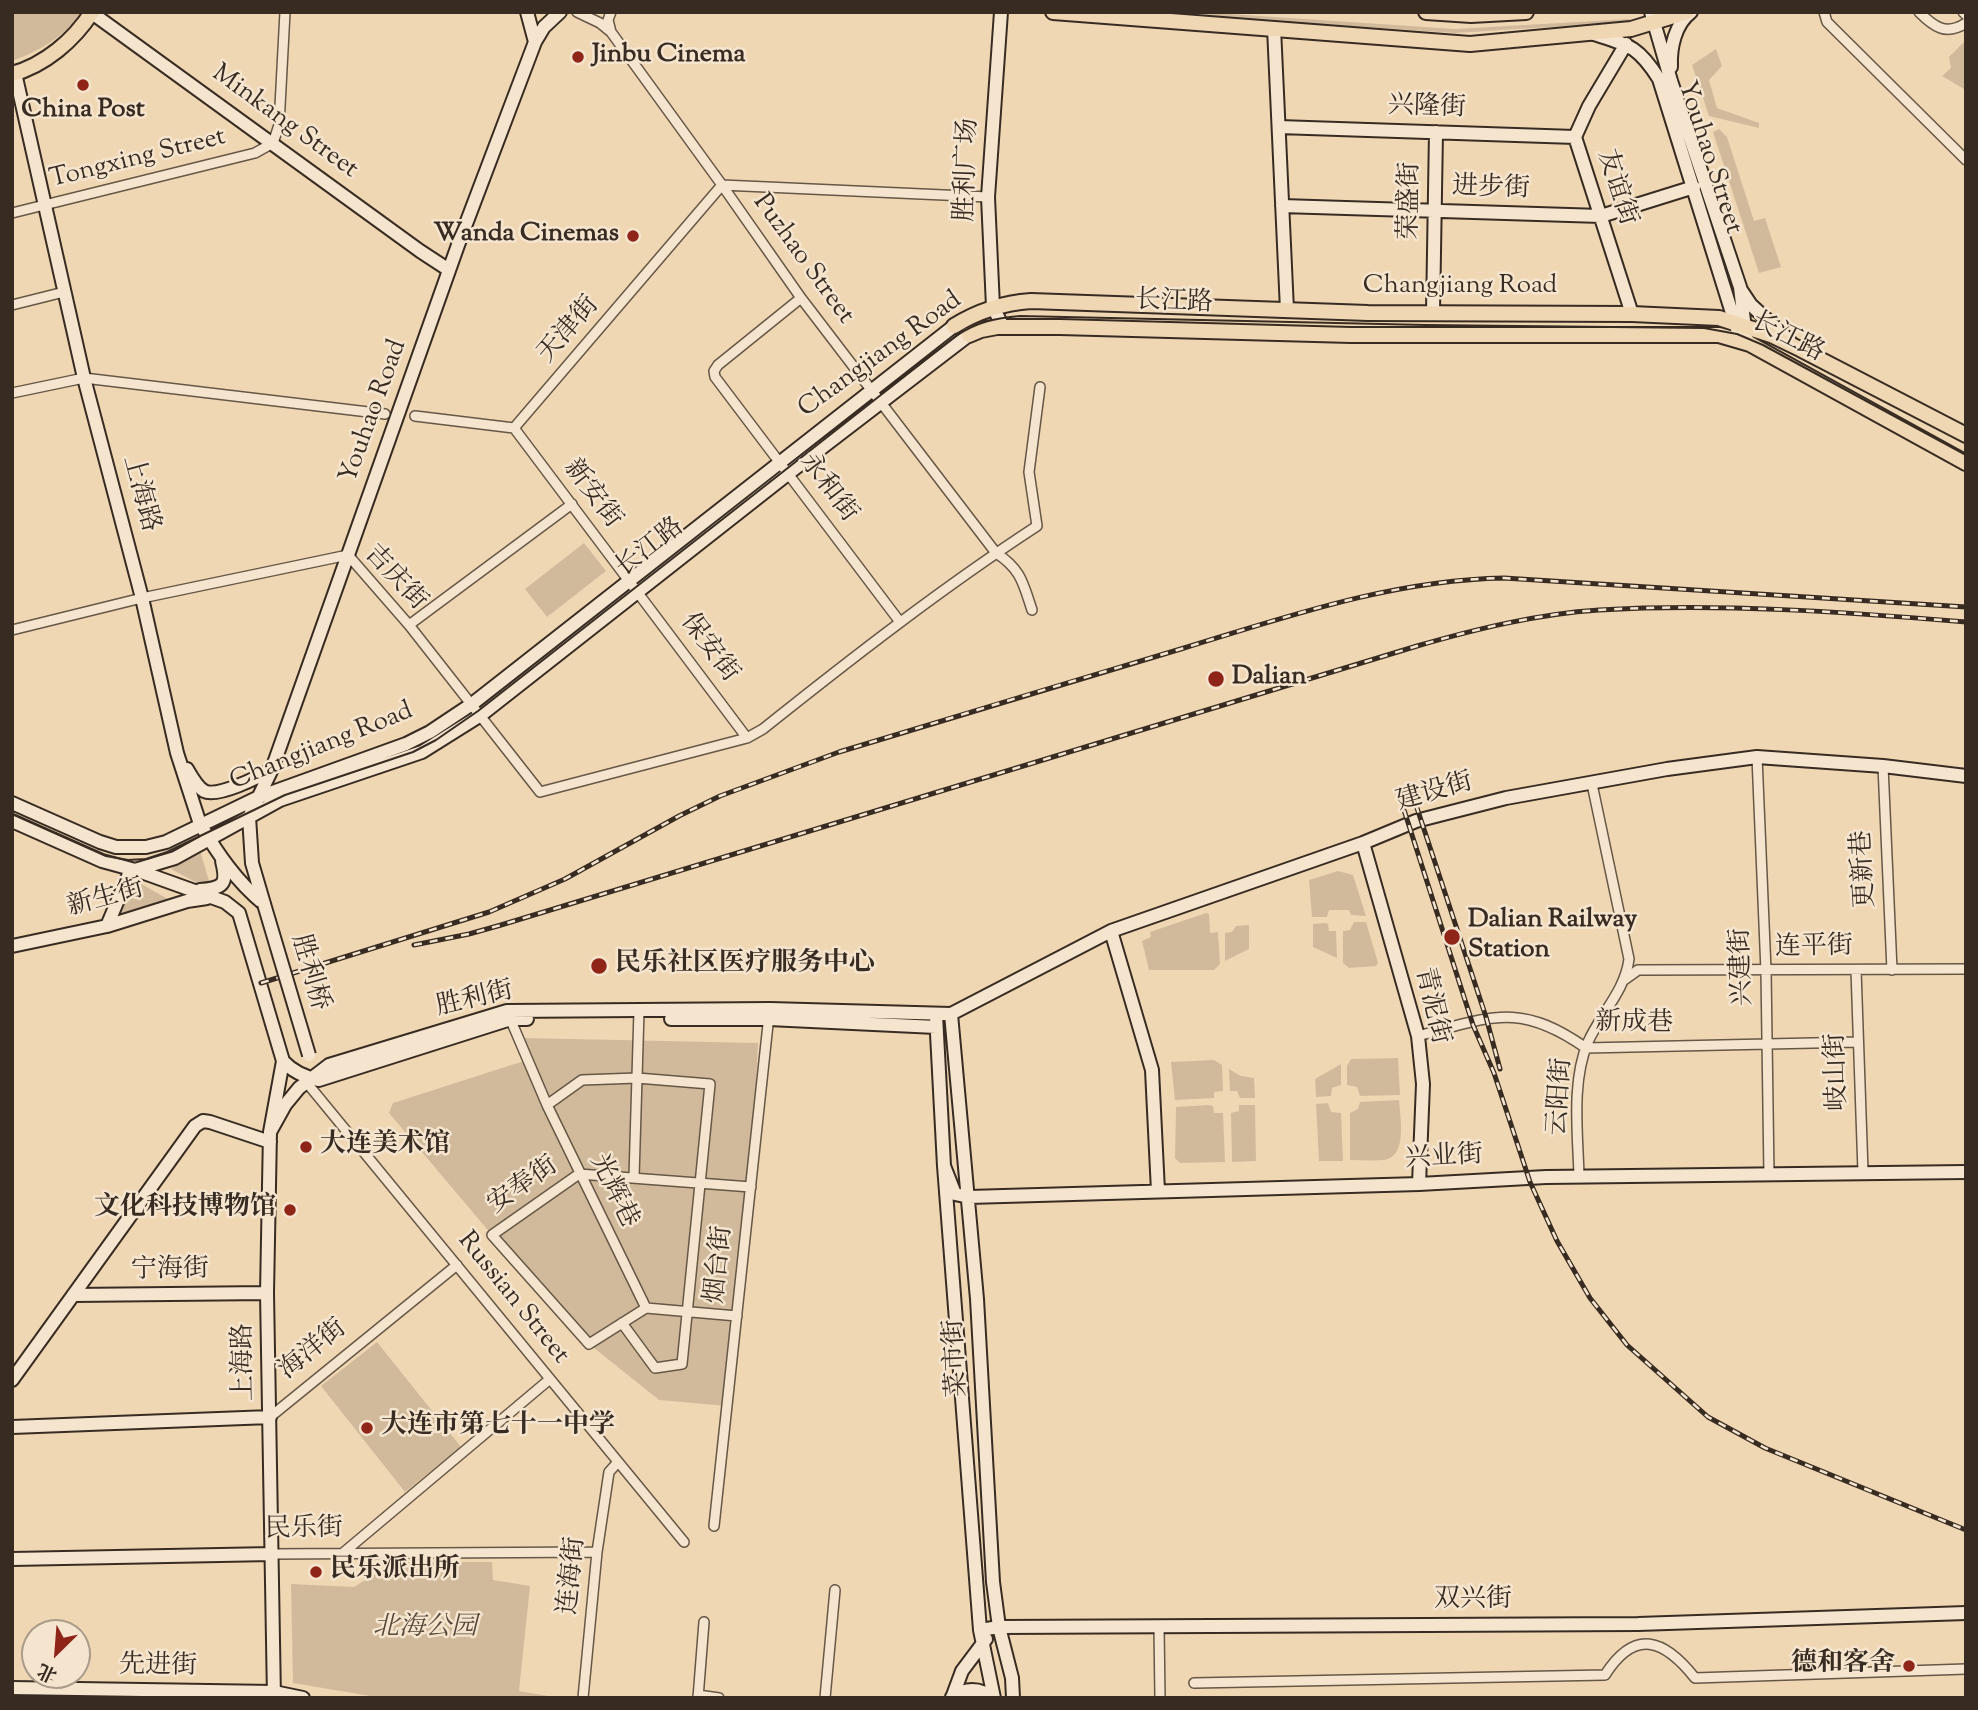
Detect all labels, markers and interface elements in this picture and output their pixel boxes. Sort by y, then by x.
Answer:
place label: Jinbu Cinema [592,41,745,73]
marker: Jinbu Cinema [570,49,586,65]
street label: Minkang Street [205,59,363,187]
marker: China Post [75,77,91,93]
street label: Youhao Street [1669,78,1747,238]
street label: 兴隆街 [1387,92,1467,126]
place label: China Post [21,96,145,128]
street label: 胜利广场 [952,117,986,223]
street label: Tongxing Street [47,123,229,197]
street label: 友谊街 [1588,146,1642,230]
street label: 荣盛街 [1396,162,1428,240]
street label: 进步街 [1451,173,1531,207]
street label: Puzhao Street [744,189,860,331]
place label: Wanda Cinemas [433,220,619,252]
marker: Wanda Cinemas [625,228,641,244]
street label: Changjiang Road [1363,272,1557,304]
street label: Changjiang Road [793,286,969,426]
street label: 长江路 [1134,287,1214,321]
street label: 天津街 [533,291,607,371]
street label: 长江路 [1745,307,1829,371]
street label: Youhao Road [335,336,415,488]
street label: 永和街 [791,448,863,530]
street label: 上海路 [114,452,164,536]
street label: 新安街 [555,454,627,536]
street label: 长江路 [611,513,691,585]
street label: 吉庆街 [356,540,432,618]
street label: 保安街 [672,608,744,690]
place label: Dalian [1232,663,1307,695]
marker: Dalian [1206,669,1226,689]
street label: Changjiang Road [226,697,418,799]
street label: 建设街 [1393,768,1477,820]
street label: 更新巷 [1848,829,1884,909]
street label: 新生街 [64,875,148,925]
place label: Dalian Railway Station [1468,906,1637,968]
marker: Dalian Railway Station [1442,927,1462,947]
street label: 兴建街 [1727,927,1761,1007]
street label: 胜利桥 [282,931,334,1015]
street label: 连平街 [1775,933,1853,965]
place label: 民乐社区医疗服务中心 [615,950,875,982]
marker: 民乐社区医疗服务中心 [589,956,609,976]
street label: 青泥街 [1406,964,1454,1048]
street label: 胜利街 [433,977,517,1025]
street label: 新成巷 [1595,1009,1673,1041]
street label: 岐山街 [1822,1032,1856,1112]
street label: 云阳街 [1544,1057,1580,1137]
place label: 大连美术馆 [320,1131,450,1163]
marker: 大连美术馆 [298,1139,314,1155]
street label: 兴业街 [1404,1141,1484,1177]
street label: 光辉巷 [581,1150,643,1234]
street label: 安奉街 [483,1152,565,1222]
place label: 文化科技博物馆 [94,1194,276,1226]
marker: 文化科技博物馆 [282,1202,298,1218]
street label: 烟台街 [701,1225,741,1305]
street label: Russian Street [449,1227,575,1371]
street label: 宁海街 [131,1256,209,1288]
street label: 海洋街 [274,1314,354,1388]
street label: 菜市街 [940,1318,976,1398]
street label: 上海路 [230,1323,262,1401]
place label: 大连市第七十一中学 [381,1412,615,1444]
marker: 大连市第七十一中学 [359,1420,375,1436]
street label: 民乐街 [265,1515,343,1547]
street label: 连海街 [554,1536,594,1616]
place label: 民乐派出所 [330,1556,460,1588]
marker: 民乐派出所 [308,1564,324,1580]
street label: 双兴街 [1434,1586,1512,1618]
park label: 北海公园 [373,1614,477,1646]
north arrow [21,1619,91,1689]
place label: 德和客舍 [1791,1650,1895,1682]
street label: 先进街 [119,1652,197,1684]
text: 北 [33,1655,62,1688]
marker: 德和客舍 [1901,1658,1917,1674]

